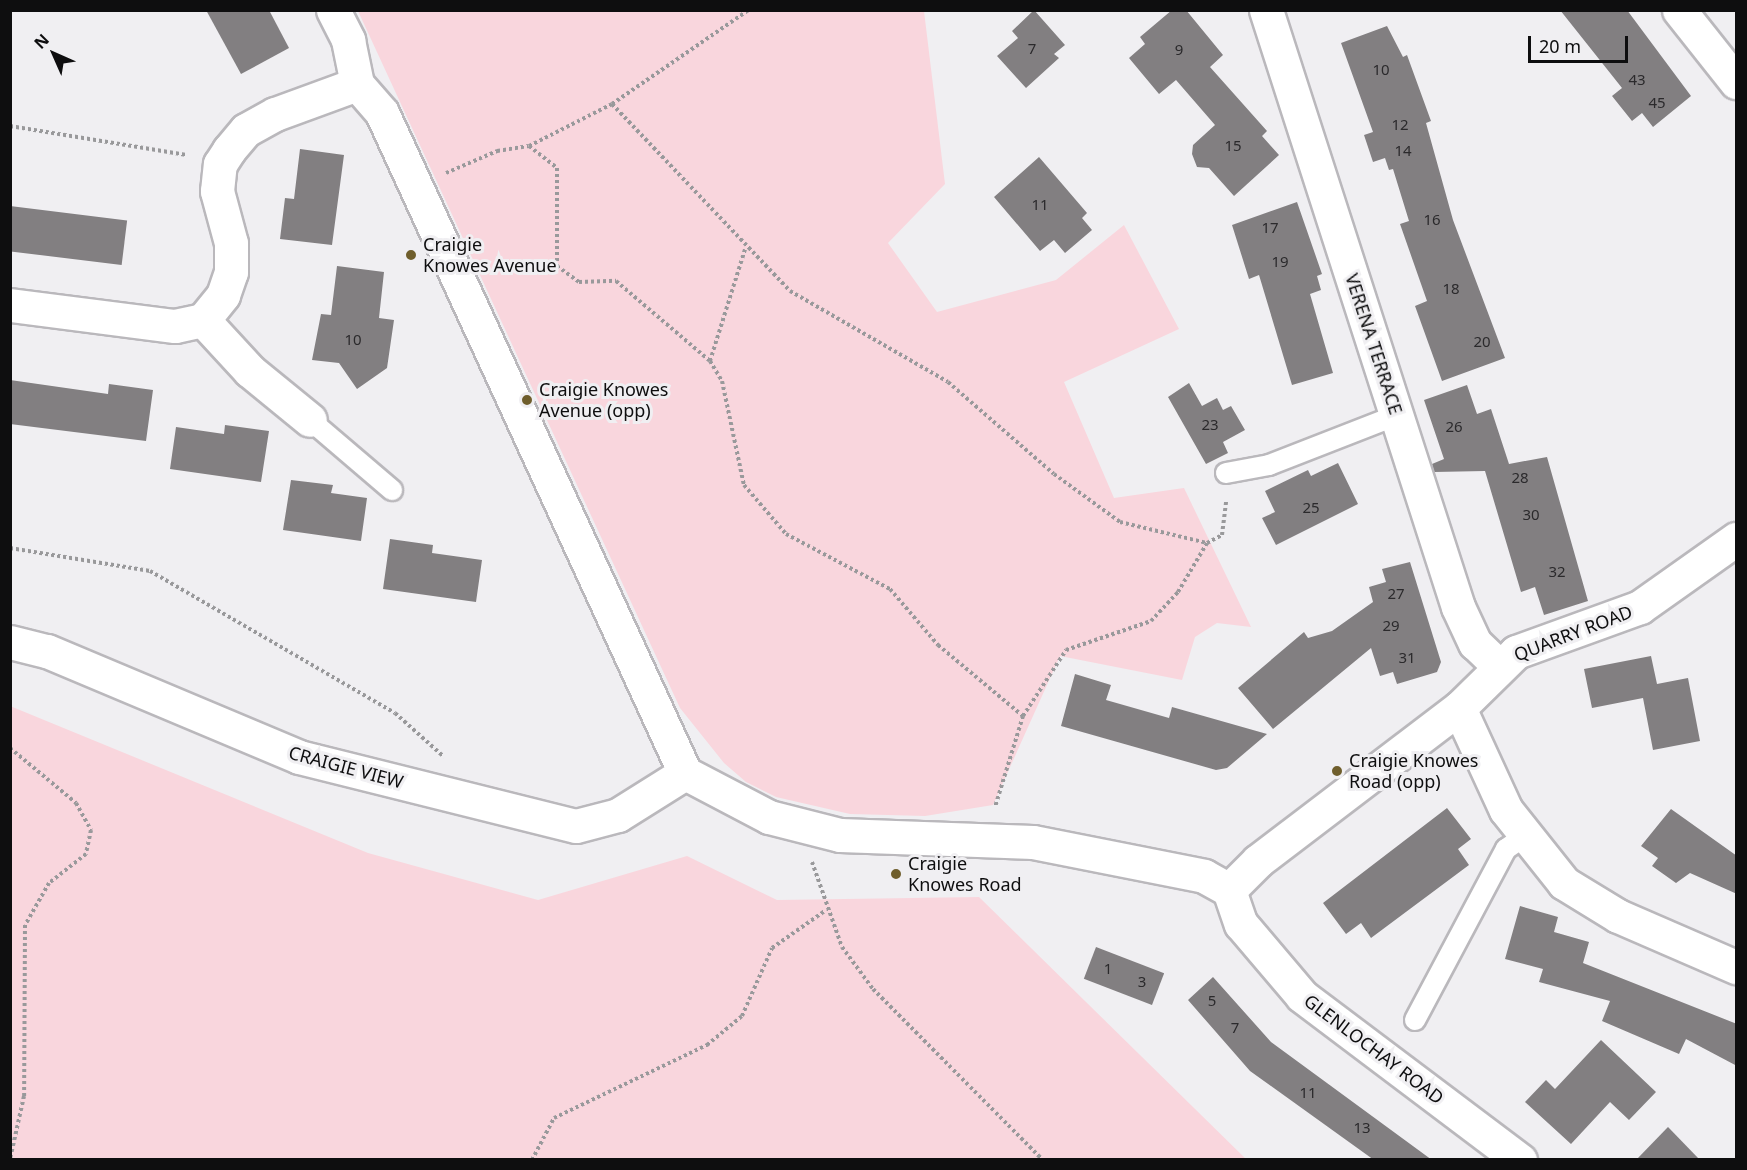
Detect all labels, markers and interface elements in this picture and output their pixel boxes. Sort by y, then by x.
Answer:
north arrow [24,24,84,84]
scale bar [1531,24,1632,62]
text: N [29,29,54,54]
text: 20 m [1539,34,1581,58]
house number: 7 [1028,40,1036,58]
house number: 9 [1175,41,1183,59]
house number: 10 [1372,61,1390,79]
house number: 43 [1628,71,1646,89]
house number: 45 [1648,94,1666,112]
house number: 12 [1391,116,1409,134]
house number: 15 [1224,137,1242,155]
house number: 14 [1394,142,1412,160]
house number: 11 [1031,196,1049,214]
house number: 16 [1423,211,1441,229]
house number: 17 [1261,219,1279,237]
place label: Craigie Knowes Avenue [423,234,557,276]
marker: Craigie Knowes Avenue [404,248,418,262]
house number: 19 [1271,253,1289,271]
street label: VERENA TERRACE [1341,271,1407,417]
house number: 18 [1442,280,1460,298]
house number: 10 [344,331,362,349]
house number: 20 [1473,333,1491,351]
place label: Craigie Knowes Avenue (opp) [539,379,668,422]
marker: Craigie Knowes Avenue (opp) [520,393,534,407]
house number: 23 [1201,416,1219,434]
house number: 26 [1445,418,1463,436]
house number: 28 [1511,469,1529,487]
house number: 25 [1302,499,1320,517]
house number: 30 [1522,506,1540,524]
house number: 32 [1548,563,1566,581]
house number: 27 [1387,585,1405,603]
street label: QUARRY ROAD [1511,600,1635,666]
house number: 29 [1382,617,1400,635]
house number: 31 [1398,649,1416,667]
street label: CRAIGIE VIEW [286,741,406,793]
place label: Craigie Knowes Road (opp) [1349,750,1478,792]
marker: Craigie Knowes Road (opp) [1330,764,1344,778]
place label: Craigie Knowes Road [908,853,1022,896]
marker: Craigie Knowes Road [889,867,903,881]
house number: 1 [1104,960,1112,978]
house number: 3 [1138,973,1146,991]
street label: GLENLOCHAY ROAD [1300,990,1448,1108]
house number: 5 [1208,992,1216,1010]
house number: 7 [1231,1019,1239,1037]
house number: 11 [1299,1084,1317,1102]
house number: 13 [1353,1119,1371,1137]

